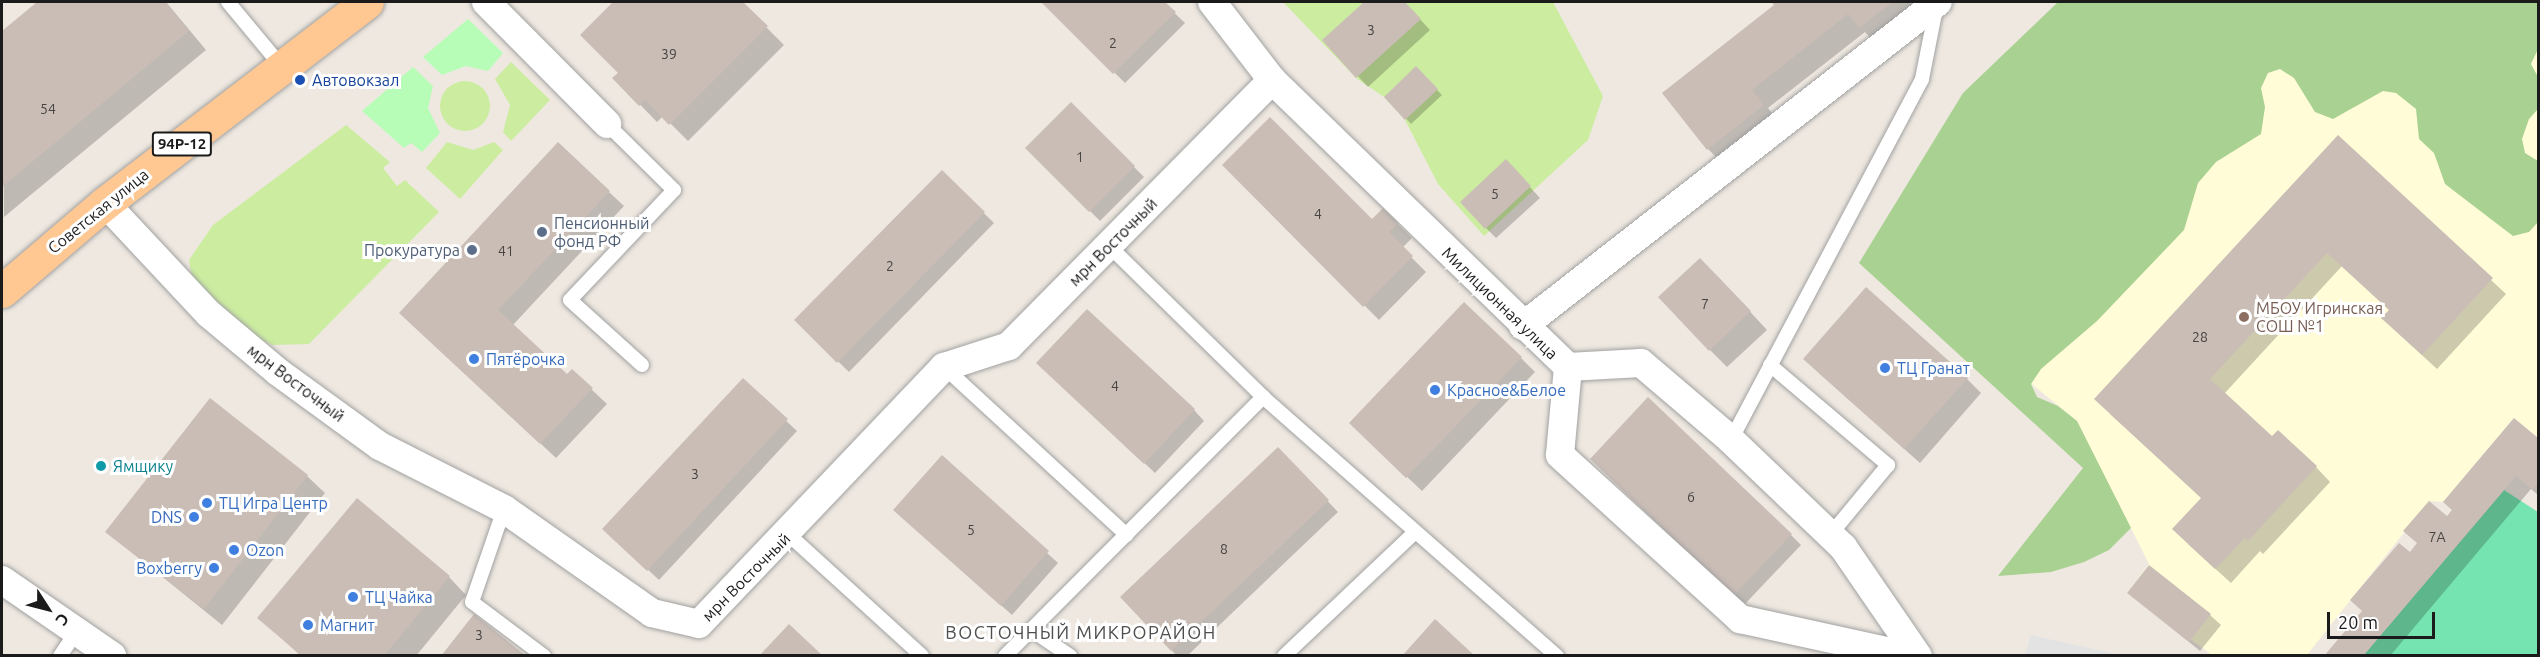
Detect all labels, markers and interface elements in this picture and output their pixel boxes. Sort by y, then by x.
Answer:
house number: 3 [1367,22,1375,38]
house number: 2 [1109,35,1117,51]
house number: 39 [661,46,677,62]
place label: Автовокзал [312,70,399,90]
marker: Автовокзал [293,73,307,87]
house number: 54 [40,101,56,117]
road number: 94Р-12 [150,132,213,156]
house number: 1 [1076,149,1084,165]
street label: Советская улица [44,165,152,257]
house number: 5 [1491,186,1499,202]
street label: мрн Восточный [1065,194,1161,290]
house number: 4 [1314,206,1322,222]
place label: Пенсионный фонд РФ [554,213,650,251]
marker: Пенсионный фонд РФ [535,225,549,239]
place label: Прокуратура [364,240,460,260]
marker: Прокуратура [465,243,479,257]
house number: 41 [498,243,514,259]
street label: Милиционная улица [1438,243,1562,363]
house number: 2 [886,258,894,274]
house number: 7 [1701,296,1709,312]
place label: МБОУ Игринская СОШ №1 [2256,298,2383,336]
marker: МБОУ Игринская СОШ №1 [2237,310,2251,324]
house number: 28 [2192,329,2208,345]
street label: мрн Восточный [244,340,348,426]
place label: Пятёрочка [486,349,565,369]
marker: Пятёрочка [467,352,481,366]
place label: ТЦ Гранат [1897,358,1970,378]
marker: ТЦ Гранат [1878,361,1892,375]
house number: 4 [1111,378,1119,394]
place label: Красное&Белое [1447,380,1566,400]
marker: Красное&Белое [1428,383,1442,397]
place label: Ямщику [113,456,173,476]
marker: Ямщику [94,459,108,473]
house number: 3 [691,466,699,482]
house number: 6 [1687,489,1695,505]
place label: ТЦ Игра Центр [219,493,328,513]
marker: ТЦ Игра Центр [200,496,214,510]
place label: DNS [151,507,182,527]
marker: DNS [187,510,201,524]
house number: 5 [967,522,975,538]
street label: мрн Восточный [698,529,794,625]
house number: 7А [2429,529,2445,545]
place label: Ozon [246,540,284,560]
house number: 8 [1220,541,1228,557]
marker: Ozon [227,543,241,557]
place label: Boxberry [136,558,202,578]
marker: Boxberry [207,561,221,575]
north arrow [18,579,78,639]
place label: ТЦ Чайка [365,587,433,607]
marker: ТЦ Чайка [346,590,360,604]
scale bar [2330,600,2438,638]
text: С [52,610,73,629]
text: 20 m [2338,612,2378,632]
place label: Магнит [320,615,374,635]
marker: Магнит [301,618,315,632]
district label: ВОСТОЧНЫЙ МИКРОРАЙОН [945,621,1217,643]
house number: 3 [475,627,483,643]

